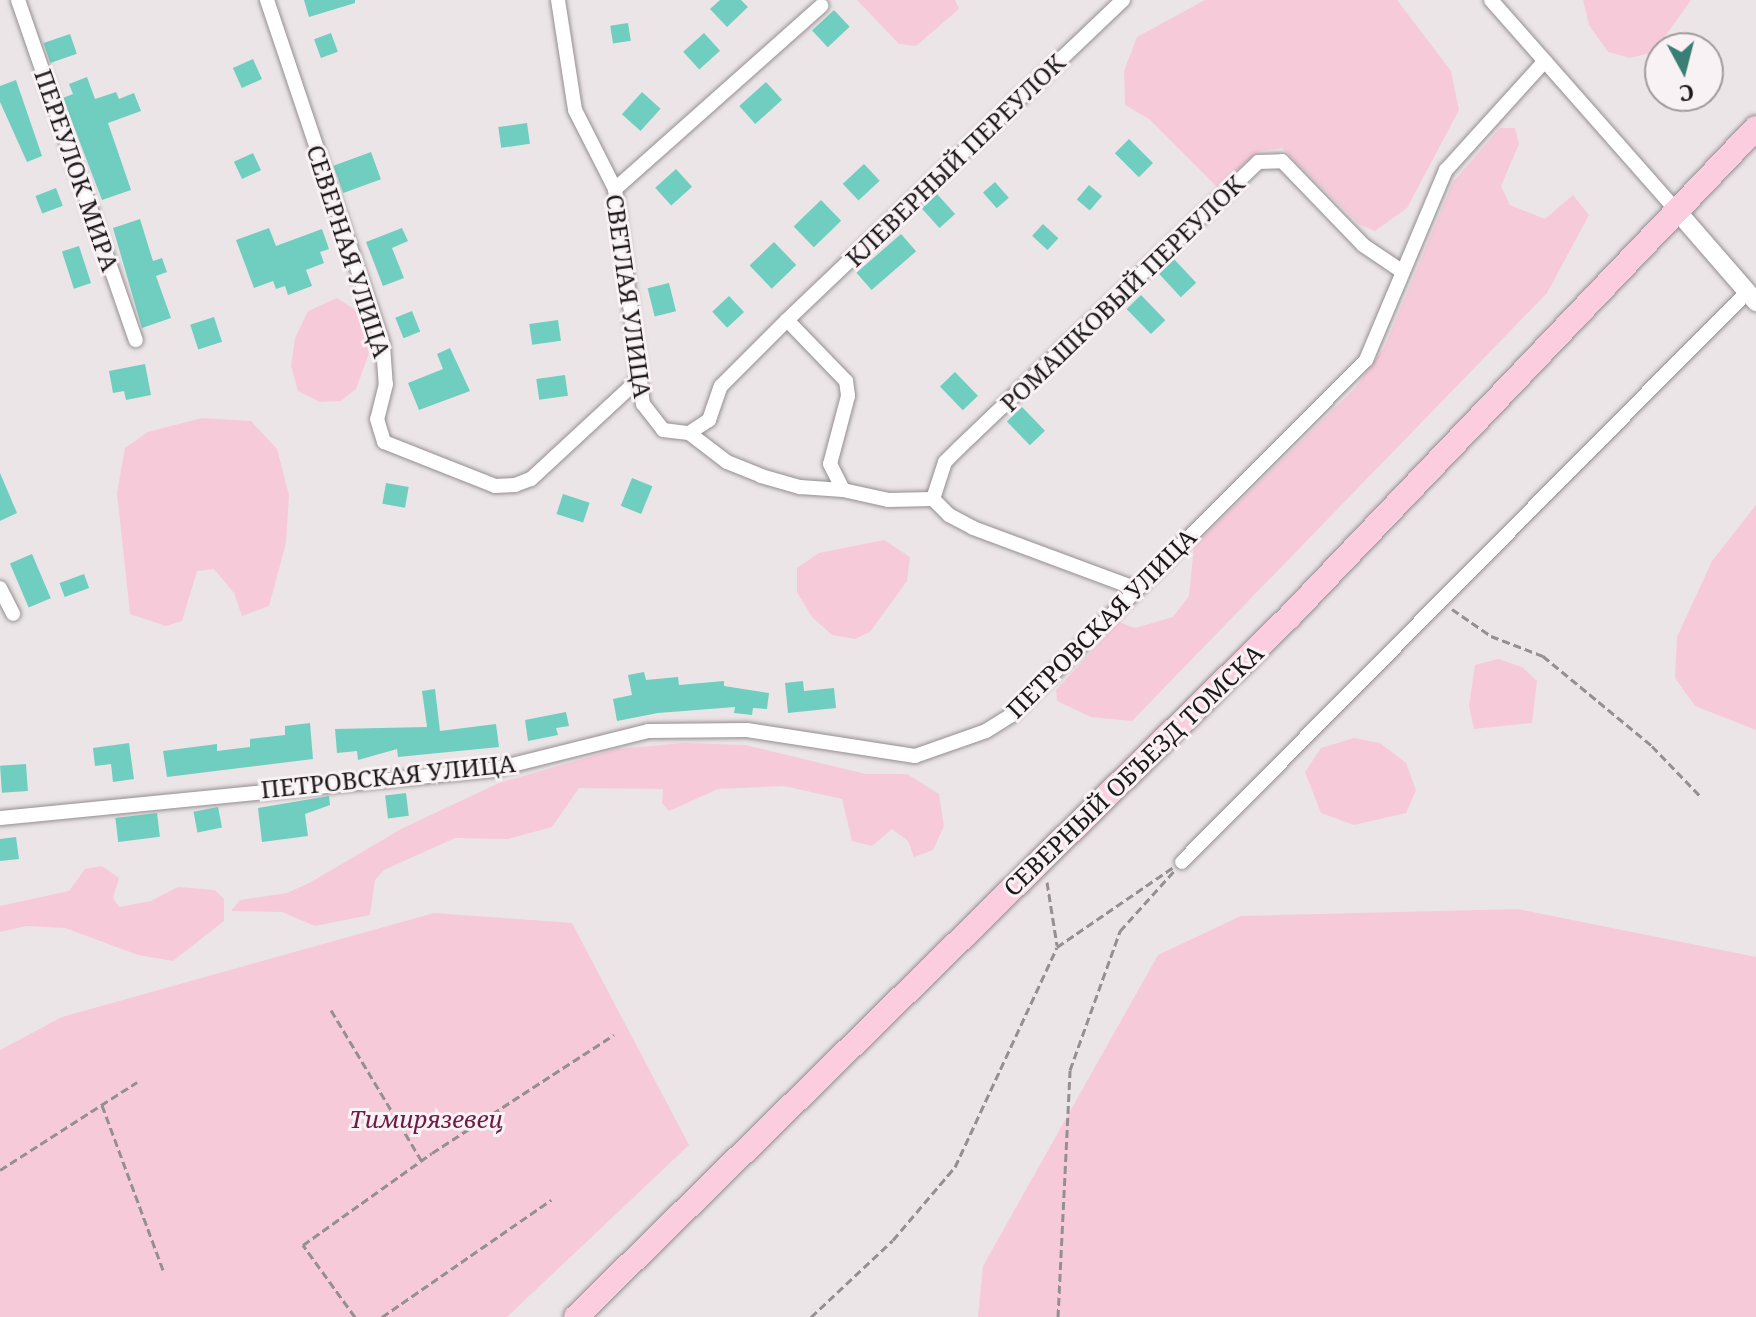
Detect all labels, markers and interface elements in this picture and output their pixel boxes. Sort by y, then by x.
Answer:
north arrow [1644,32,1724,112]
street label: КЛЕВЕРНЫЙ ПЕРЕУЛОК [840,48,1070,272]
street label: ПЕРЕУЛОК МИРА [29,65,125,275]
text: С [1678,78,1696,110]
street label: СЕВЕРНАЯ УЛИЦА [301,141,397,361]
street label: РОМАШКОВЫЙ ПЕРЕУЛОК [994,169,1250,417]
street label: СВЕТЛАЯ УЛИЦА [600,192,658,400]
street label: ПЕТРОВСКАЯ УЛИЦА [1000,522,1202,724]
street label: СЕВЕРНЫЙ ОБЪЕЗД ТОМСКА [997,638,1269,902]
street label: ПЕТРОВСКАЯ УЛИЦА [259,748,517,804]
park label: Тимирязевец [349,1105,503,1133]

